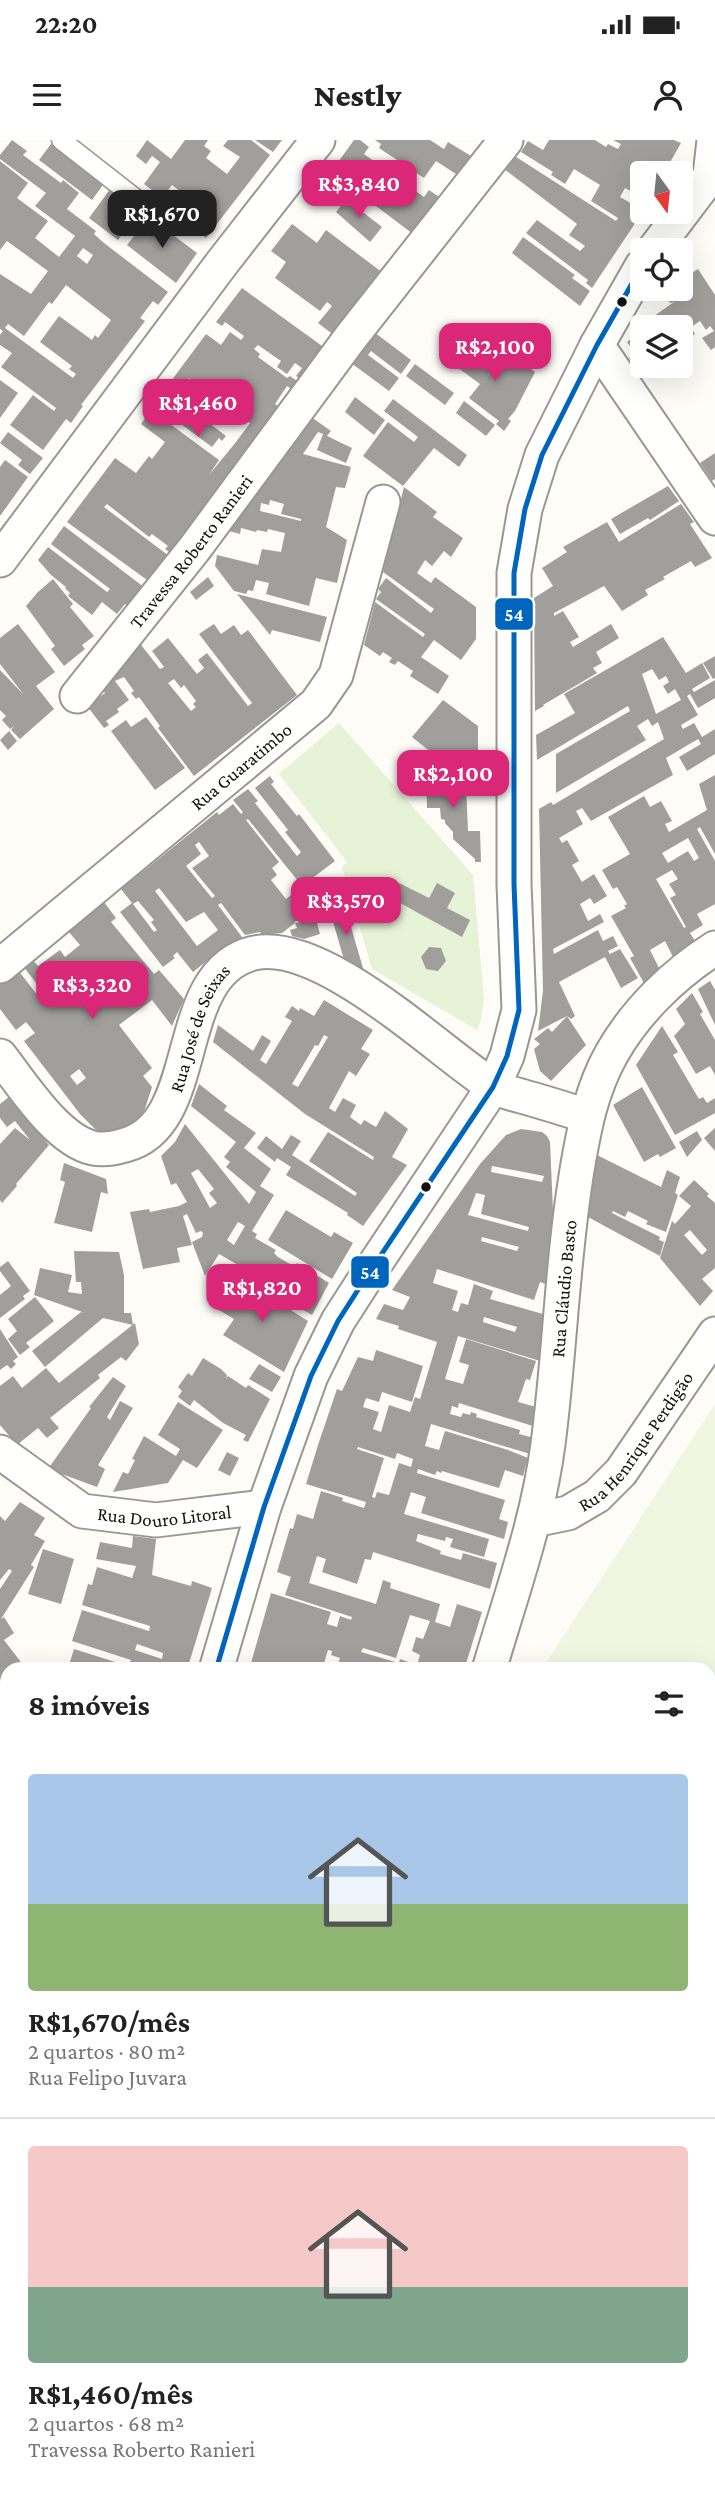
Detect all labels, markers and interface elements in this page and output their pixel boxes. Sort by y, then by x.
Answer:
text: 22:20 [35,10,97,39]
icon: menu [28,76,66,114]
icon: person [649,76,687,114]
text: Nestly [314,77,401,113]
pin: R$3,840 [294,160,424,220]
north arrow [630,161,693,224]
map controls [630,161,693,378]
text: R$3,840 [318,170,400,196]
pin: R$1,670 [97,190,227,250]
text: R$1,670 [124,200,200,226]
button: locate [630,238,693,301]
unlabelled marker [615,295,629,309]
button: layers [630,315,693,378]
pin: R$2,100 [430,324,560,383]
text: R$2,100 [455,333,535,359]
pin: R$1,460 [133,380,263,439]
text: R$1,460 [159,389,237,415]
street label: Travessa Roberto Ranieri [125,470,256,632]
line badge: 54 [494,597,534,631]
text: 54 [504,604,524,625]
street label: Rua Guaratimbo [186,718,296,814]
pin: R$2,100 [388,750,518,810]
text: R$2,100 [413,760,493,786]
pin: R$3,570 [281,878,411,937]
text: R$3,570 [307,887,385,913]
street label: Rua José de Seixas [165,959,234,1095]
pin: R$3,320 [27,962,157,1021]
text: R$3,320 [52,971,132,997]
unlabelled marker [419,1180,433,1194]
street label: Rua Cláudio Basto [547,1219,580,1358]
line badge: 54 [350,1255,390,1289]
text: 54 [360,1262,380,1283]
pin: R$1,820 [197,1264,327,1324]
text: R$1,820 [222,1274,302,1300]
street label: Rua Henrique Perdigão [574,1367,697,1515]
street label: Rua Douro Litoral [96,1501,232,1531]
icon: filters [650,1685,688,1723]
text: 8 imóveis [28,1688,150,1721]
icon: home [295,1819,421,1945]
text: R$1,670/mês [28,2005,190,2038]
text: 2 quartos · 80 m² [28,2038,185,2064]
text: Rua Felipo Juvara [28,2064,187,2090]
icon: home [295,2191,421,2317]
text: R$1,460/mês [28,2377,193,2410]
text: 2 quartos · 68 m² [28,2410,184,2436]
text: Travessa Roberto Ranieri [28,2436,255,2462]

